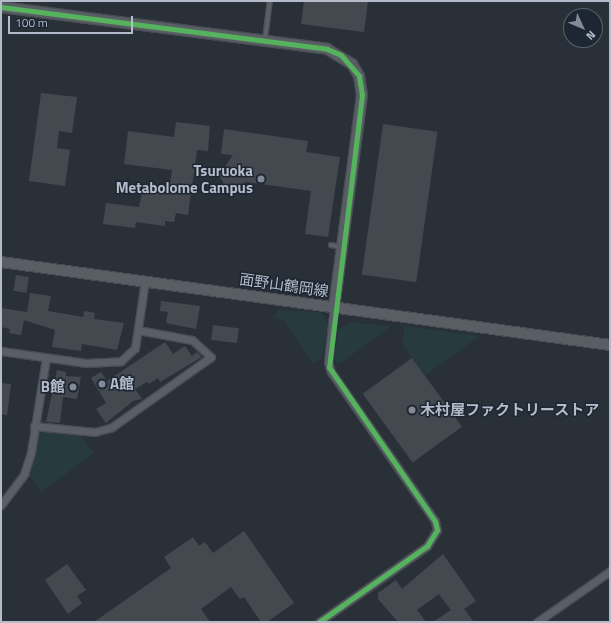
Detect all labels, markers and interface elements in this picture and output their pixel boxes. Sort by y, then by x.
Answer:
scale bar [10,8,135,34]
north arrow [563,8,603,48]
text: 100 m [15,13,48,32]
text: N [583,27,599,44]
place label: Tsuruoka Metabolome Campus [116,161,253,196]
marker: Tsuruoka Metabolome Campus [256,174,266,184]
street label: 面野山鶴岡線 [238,270,330,300]
place label: A館 [110,375,134,393]
place label: B館 [41,378,65,396]
marker: A館 [97,379,107,389]
marker: B館 [68,382,78,392]
place label: 木村屋ファクトリーストア [420,401,600,419]
marker: 木村屋ファクトリーストア [407,405,417,415]

